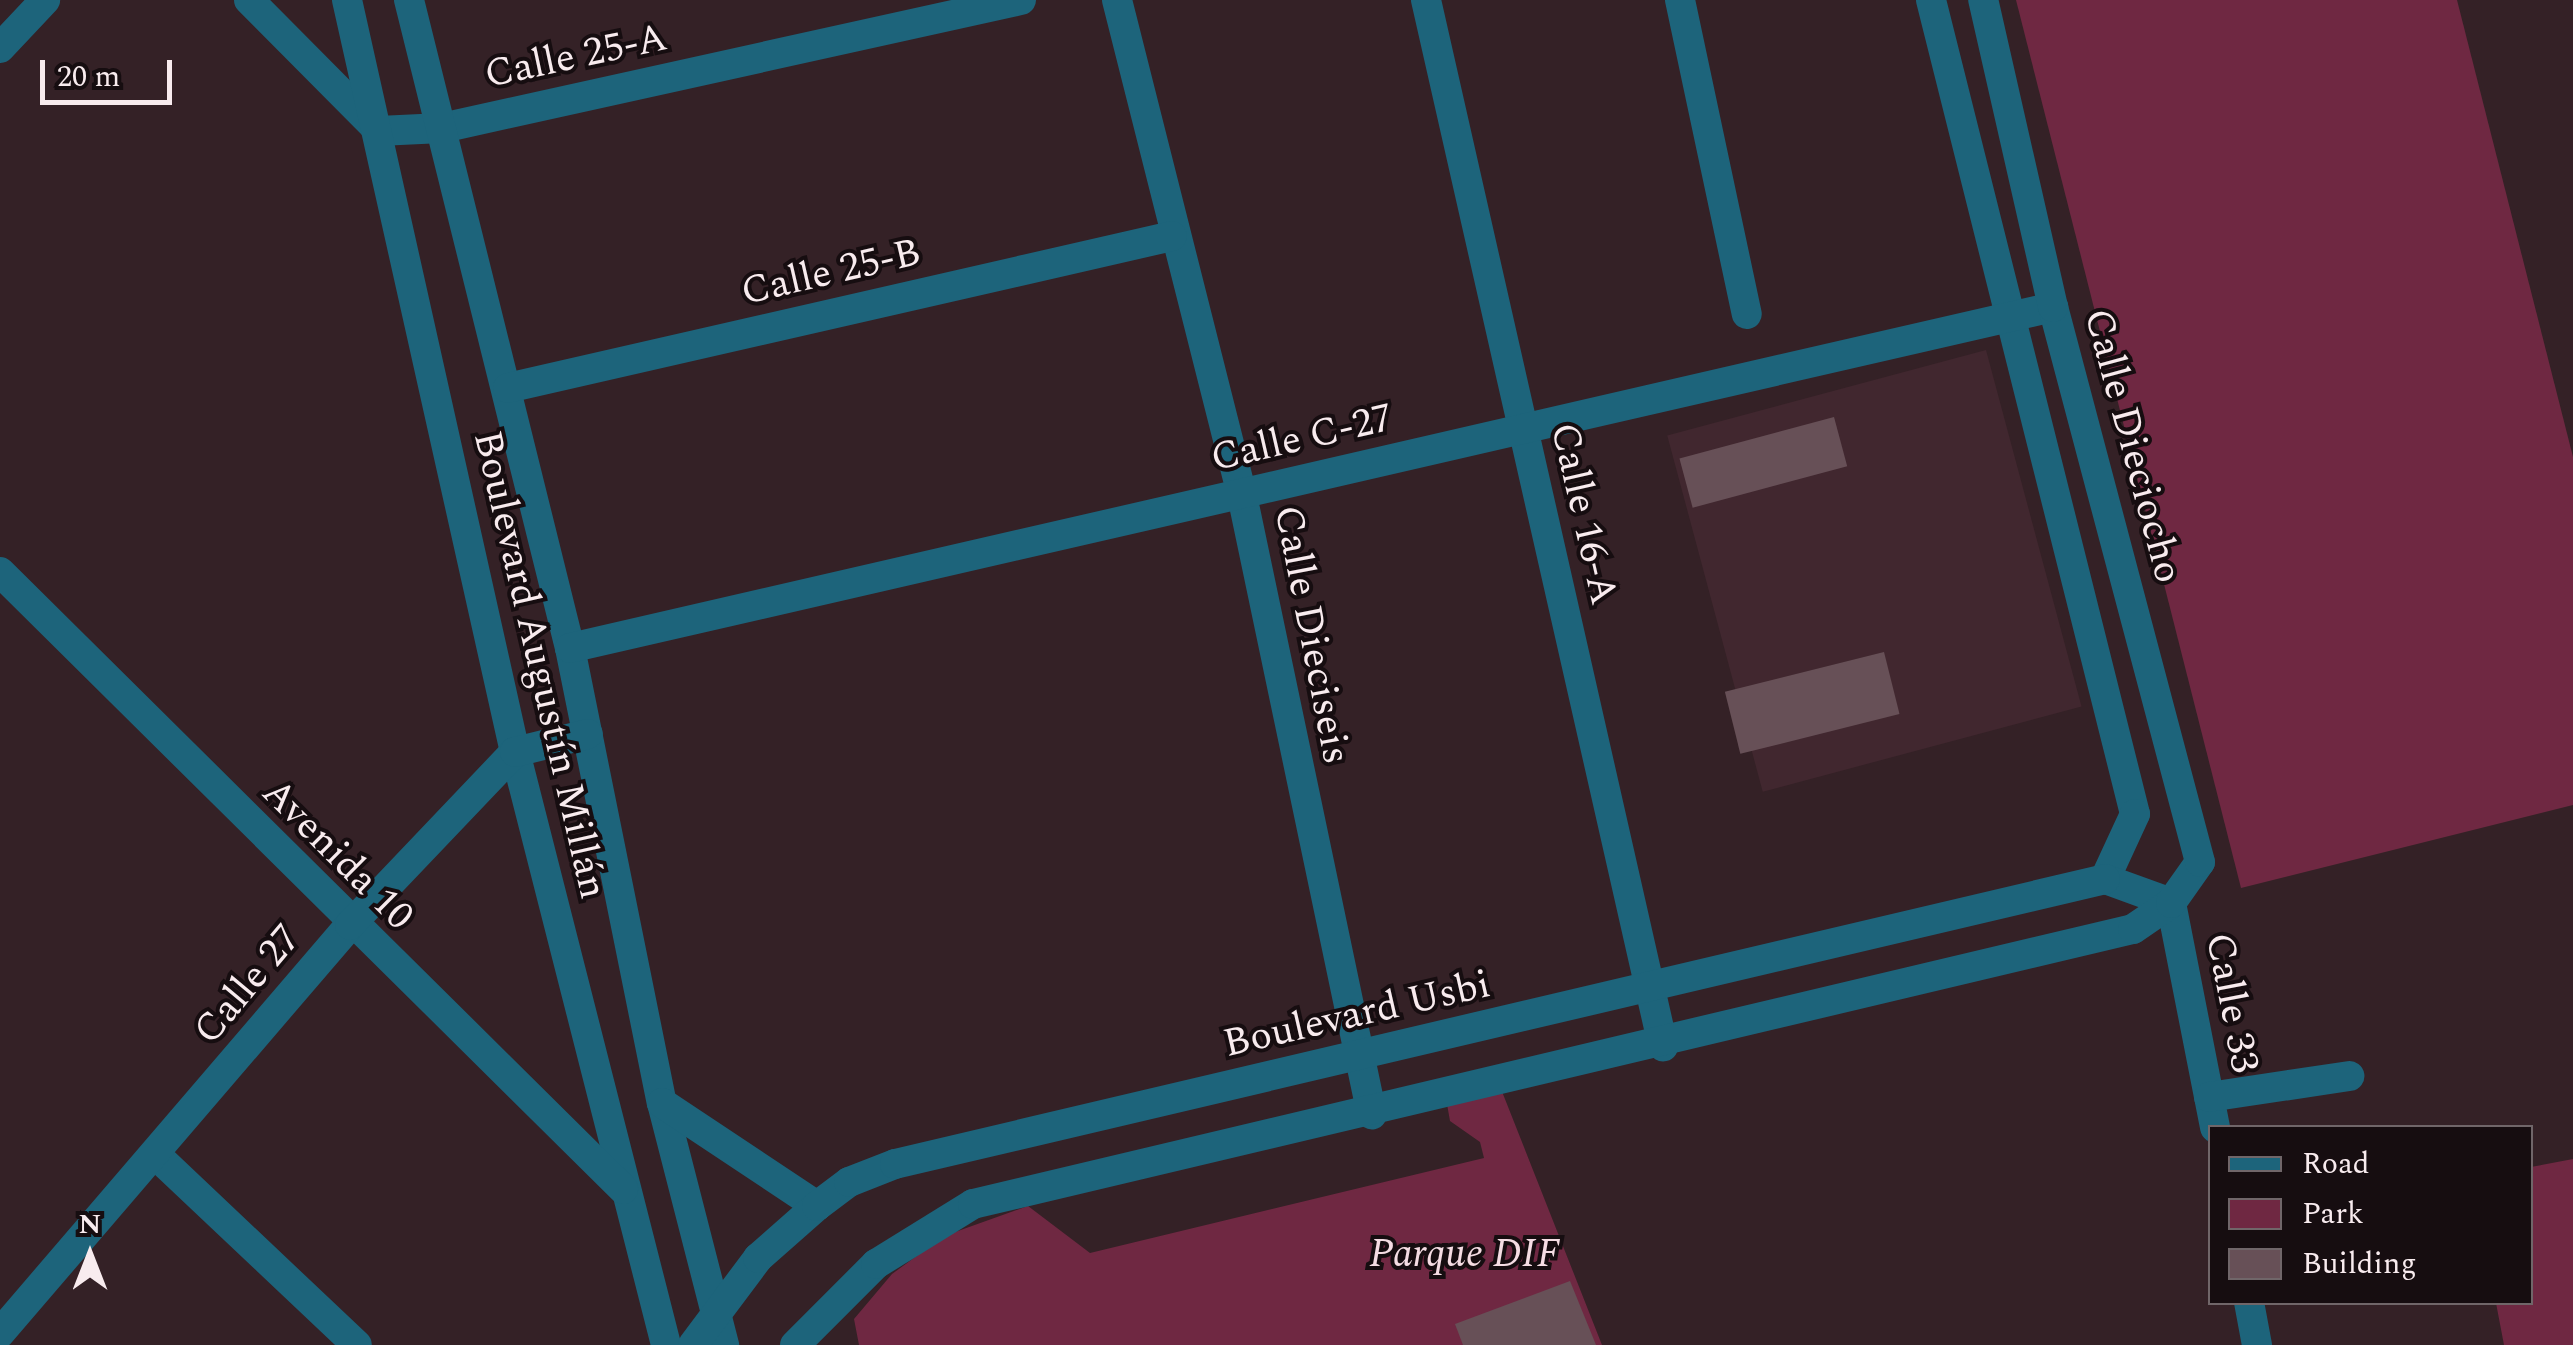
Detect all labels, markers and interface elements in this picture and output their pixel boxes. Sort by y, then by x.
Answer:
street label: Calle 25-A [480,14,672,100]
scale bar [45,40,178,102]
text: 20 m [57,54,120,100]
street label: Calle 25-B [737,229,925,317]
street label: Calle Dieciocho [2072,304,2192,588]
street label: Calle C-27 [1206,395,1398,483]
street label: Calle 16-A [1539,418,1627,610]
street label: Boulevard Augustín Millán [462,426,616,904]
street label: Calle Dieciseis [1262,502,1360,768]
street label: Avenida 10 [251,769,423,941]
street label: Calle 27 [184,915,312,1055]
street label: Calle 33 [2194,929,2268,1077]
street label: Boulevard Usbi [1219,961,1495,1069]
legend [2208,1125,2533,1305]
text: Road [2302,1141,2370,1187]
text: Park [2302,1191,2364,1237]
text: N [79,1203,101,1246]
north arrow [40,1205,140,1305]
park label: Parque DIF [1369,1231,1561,1279]
text: Building [2302,1241,2417,1287]

